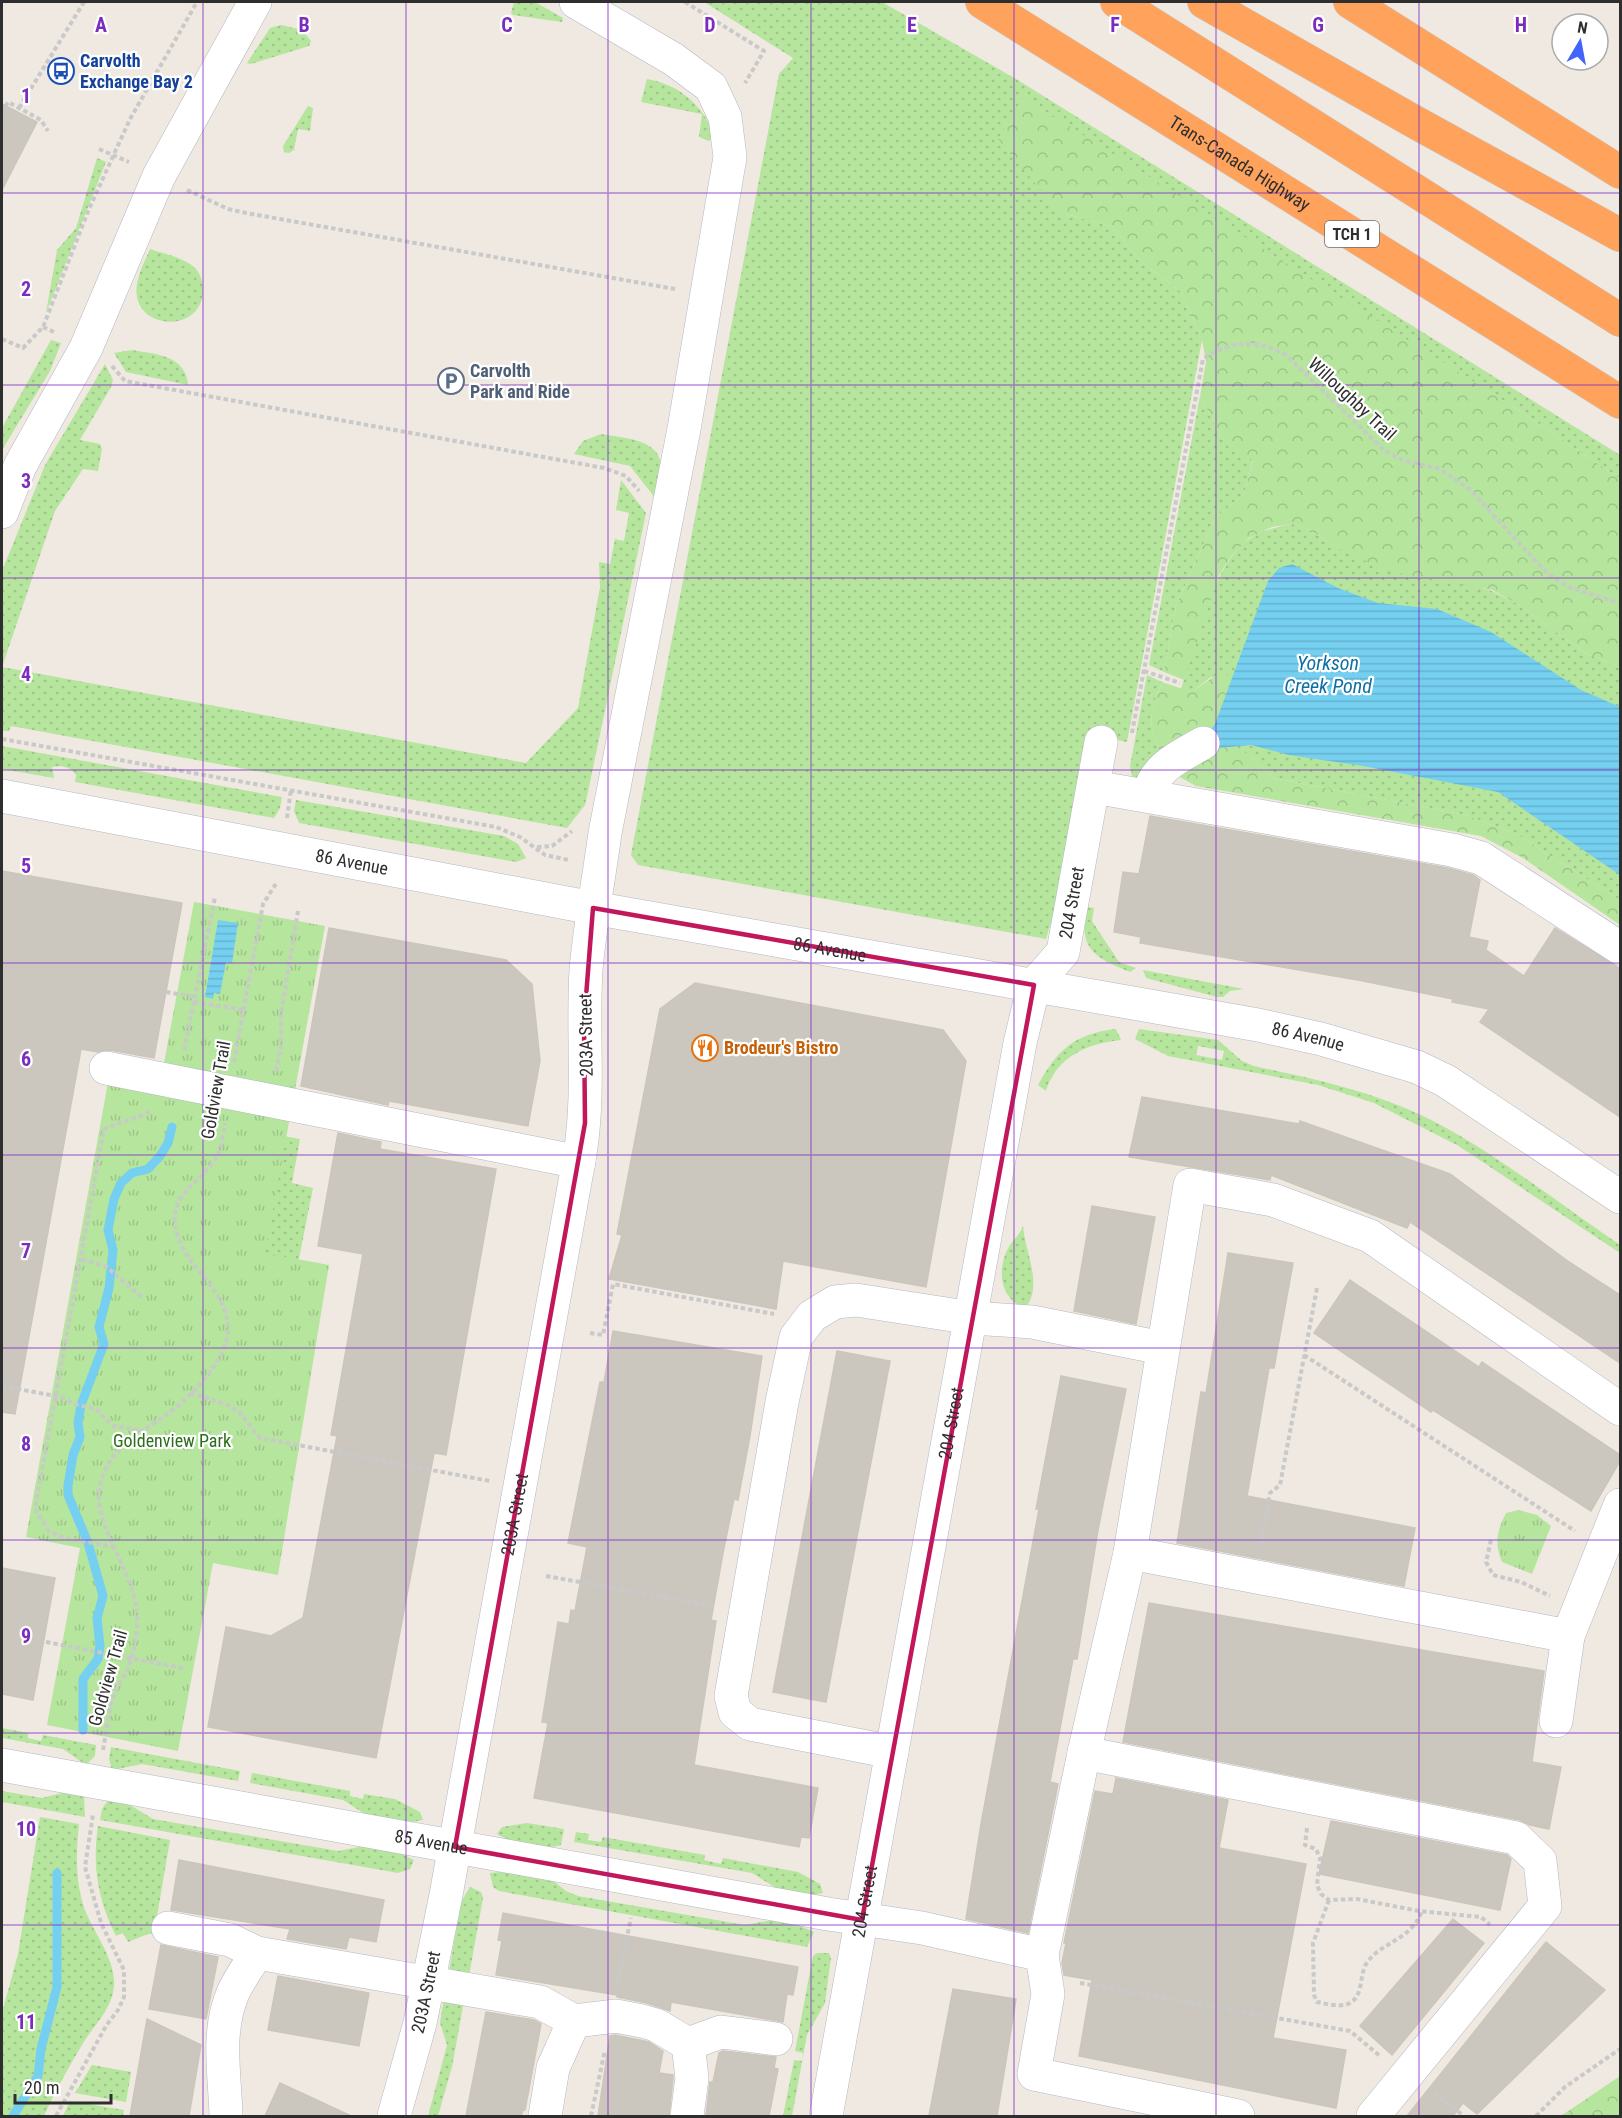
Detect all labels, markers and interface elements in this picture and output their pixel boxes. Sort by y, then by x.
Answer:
north arrow [1550,12,1610,72]
text: A [95,13,107,37]
text: B [298,13,310,37]
text: C [501,13,513,37]
text: D [704,13,716,37]
text: E [907,13,917,37]
text: F [1110,13,1120,37]
text: G [1312,13,1324,37]
text: H [1515,13,1527,37]
text: N [1576,18,1589,38]
place label: Carvolth Exchange Bay 2 [80,50,193,92]
bus stop icon: Carvolth Exchange Bay 2 [46,56,76,86]
text: 1 [21,84,31,108]
street label: Trans-Canada Highway [1165,111,1315,215]
road number: TCH 1 [1325,221,1379,247]
text: 2 [21,277,31,301]
street label: Willoughby Trail [1304,353,1401,445]
place label: Carvolth Park and Ride [470,360,570,402]
parking icon: Carvolth Park and Ride [436,366,466,396]
text: 3 [21,469,31,493]
water label: Yorkson Creek Pond [1284,651,1372,698]
text: 4 [21,662,31,686]
street label: 86 Avenue [314,845,390,879]
text: 5 [21,854,31,878]
street label: 204 Street [1055,865,1088,940]
street label: 86 Avenue [792,932,868,966]
street label: 203A Street [574,993,597,1077]
street label: 86 Avenue [1270,1017,1347,1055]
restaurant icon: Brodeur's Bistro [690,1033,720,1063]
place label: Brodeur's Bistro [724,1037,839,1058]
street label: Goldview Trail [197,1039,234,1141]
text: 6 [21,1047,31,1071]
text: 7 [21,1239,31,1263]
street label: 204 Street [934,1385,968,1461]
park label: Goldenview Park [113,1430,231,1451]
text: 8 [21,1432,31,1456]
street label: 203A Street [497,1471,532,1557]
text: 9 [21,1624,31,1648]
street label: Goldview Trail [84,1627,131,1728]
text: 10 [16,1817,36,1841]
street label: 85 Avenue [393,1825,469,1859]
street label: 204 Street [847,1864,881,1939]
street label: 203A Street [407,1949,444,2036]
text: 11 [16,2010,36,2034]
scale bar [15,2067,111,2105]
text: 20 m [24,2077,59,2098]

